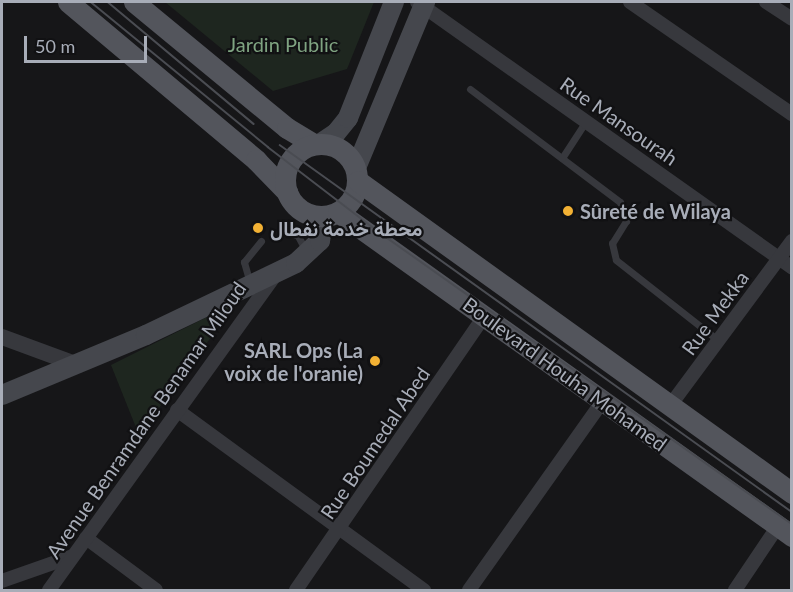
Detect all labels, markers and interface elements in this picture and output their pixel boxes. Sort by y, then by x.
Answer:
scale bar [27,24,150,62]
park label: Jardin Public [228,32,338,56]
text: 50 m [35,35,75,57]
street label: Rue Mansourah [556,72,682,170]
place label: Sûreté de Wilaya [580,199,731,223]
marker: Sûreté de Wilaya [561,204,575,218]
place label: محطة خدمة نفطال [270,216,422,240]
marker: محطة خدمة نفطال [251,221,265,235]
street label: Rue Mekka [676,266,754,360]
street label: Avenue Benramdane Benamar Miloud [41,277,251,563]
street label: Boulevard Houha Mohamed [458,292,672,456]
place label: SARL Ops (La voix de l'oranie) [224,338,363,385]
marker: SARL Ops (La voix de l'oranie) [368,354,382,368]
street label: Rue Boumedal Abed [315,362,435,524]

